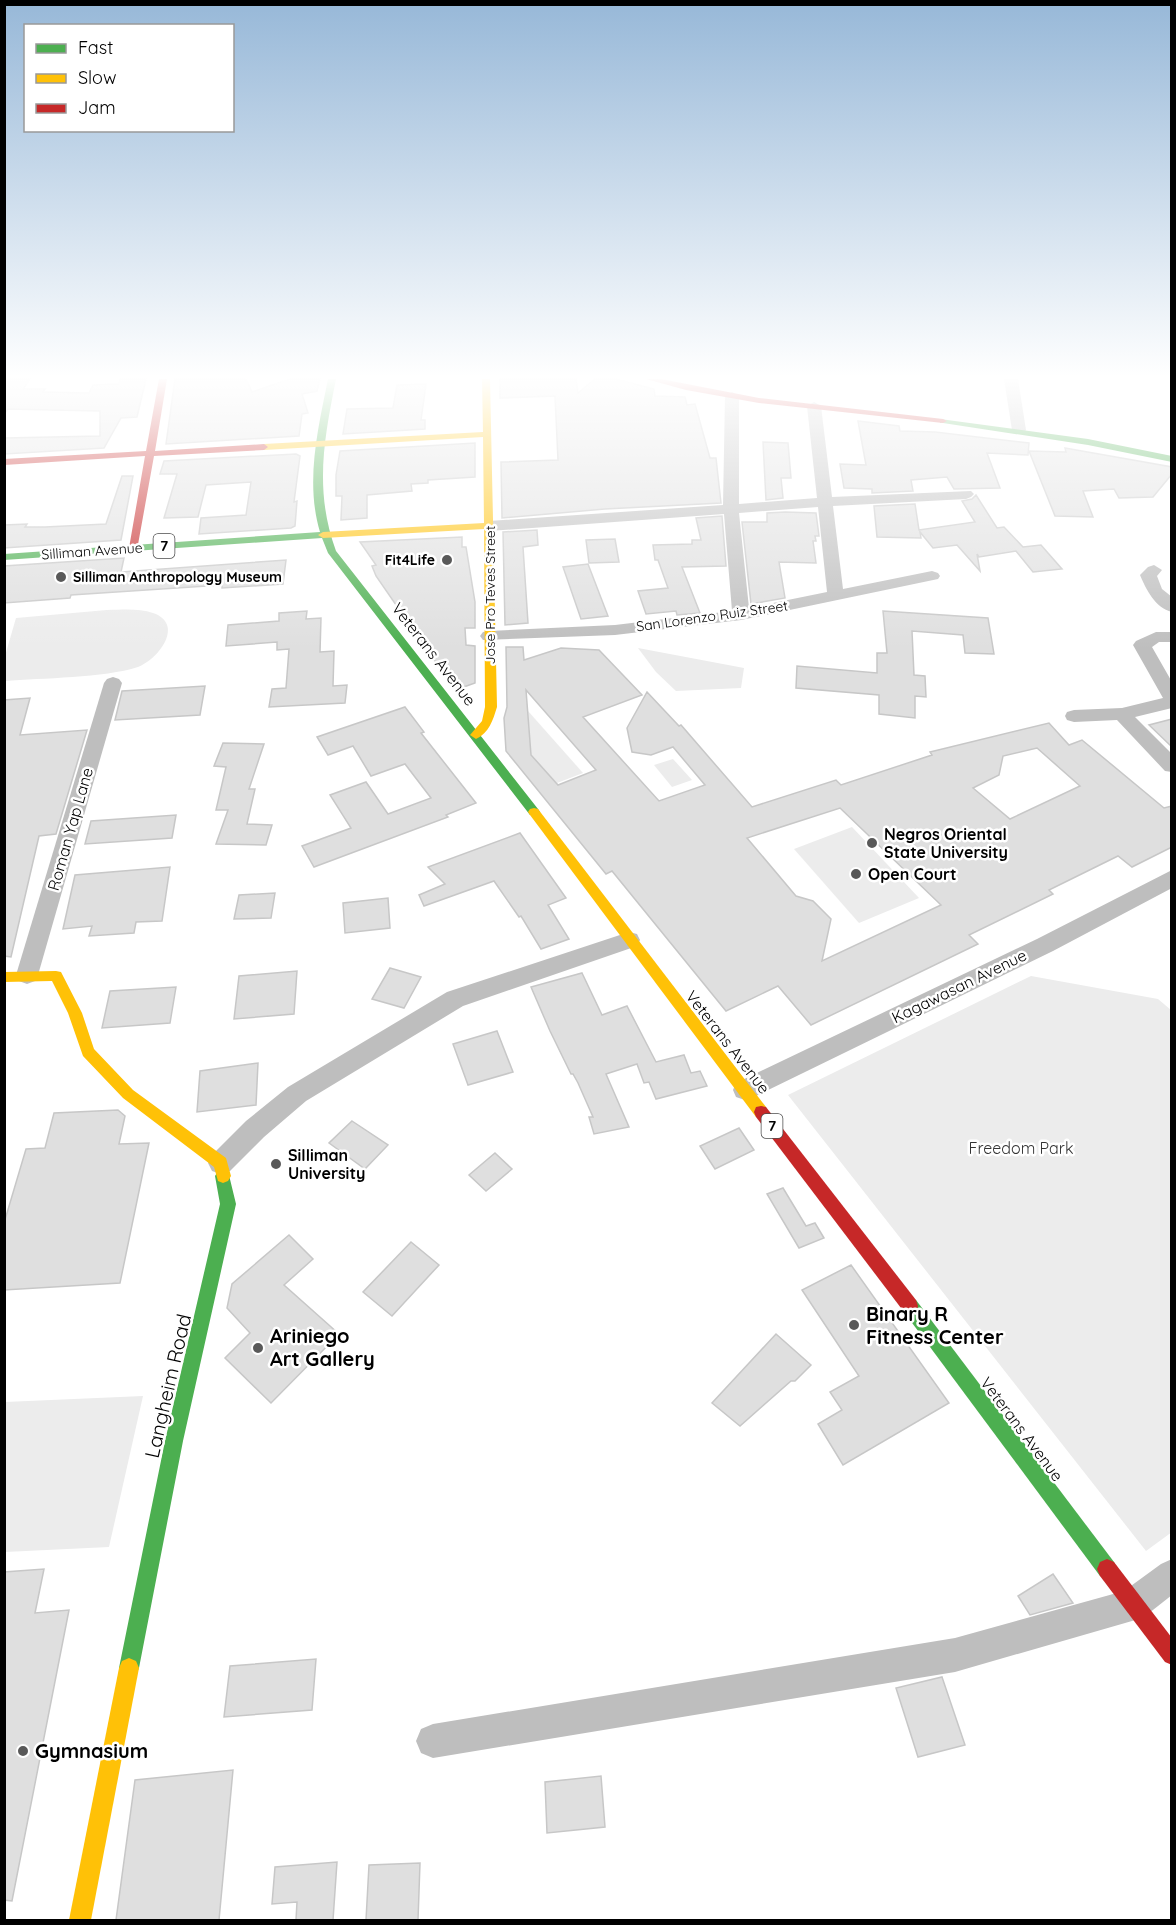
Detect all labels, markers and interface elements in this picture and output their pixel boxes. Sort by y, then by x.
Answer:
legend [24,24,234,132]
text: Fast [78,36,113,59]
text: Slow [78,66,116,89]
text: Jam [78,96,116,119]
street label: Jose Pro Teves Street [481,525,499,664]
road number: 7 [154,534,174,558]
street label: Silliman Avenue [41,538,143,564]
place label: Fit4Life [385,551,435,569]
marker: Fit4Life [440,553,454,567]
place label: Silliman Anthropology Museum [73,568,282,586]
marker: Silliman Anthropology Museum [54,570,68,584]
street label: San Lorenzo Ruiz Street [635,596,789,636]
street label: Veterans Avenue [388,599,480,709]
street label: Roman Yap Lane [43,765,97,893]
place label: Negros Oriental State University [884,824,1008,862]
marker: Negros Oriental State University [865,836,879,850]
place label: Open Court [868,864,957,884]
marker: Open Court [849,867,863,881]
street label: Kagawasan Avenue [888,945,1030,1027]
street label: Veterans Avenue [682,987,774,1097]
road number: 7 [762,1114,782,1138]
park label: Freedom Park [969,1138,1074,1158]
place label: Silliman University [288,1145,365,1183]
marker: Silliman University [269,1157,283,1171]
place label: Binary R Fitness Center [866,1301,1004,1349]
street label: Langheim Road [139,1311,196,1460]
marker: Binary R Fitness Center [847,1318,861,1332]
place label: Ariniego Art Gallery [270,1323,375,1371]
marker: Ariniego Art Gallery [251,1341,265,1355]
street label: Veterans Avenue [976,1373,1068,1485]
place label: Gymnasium [35,1738,148,1763]
marker: Gymnasium [16,1744,30,1758]

